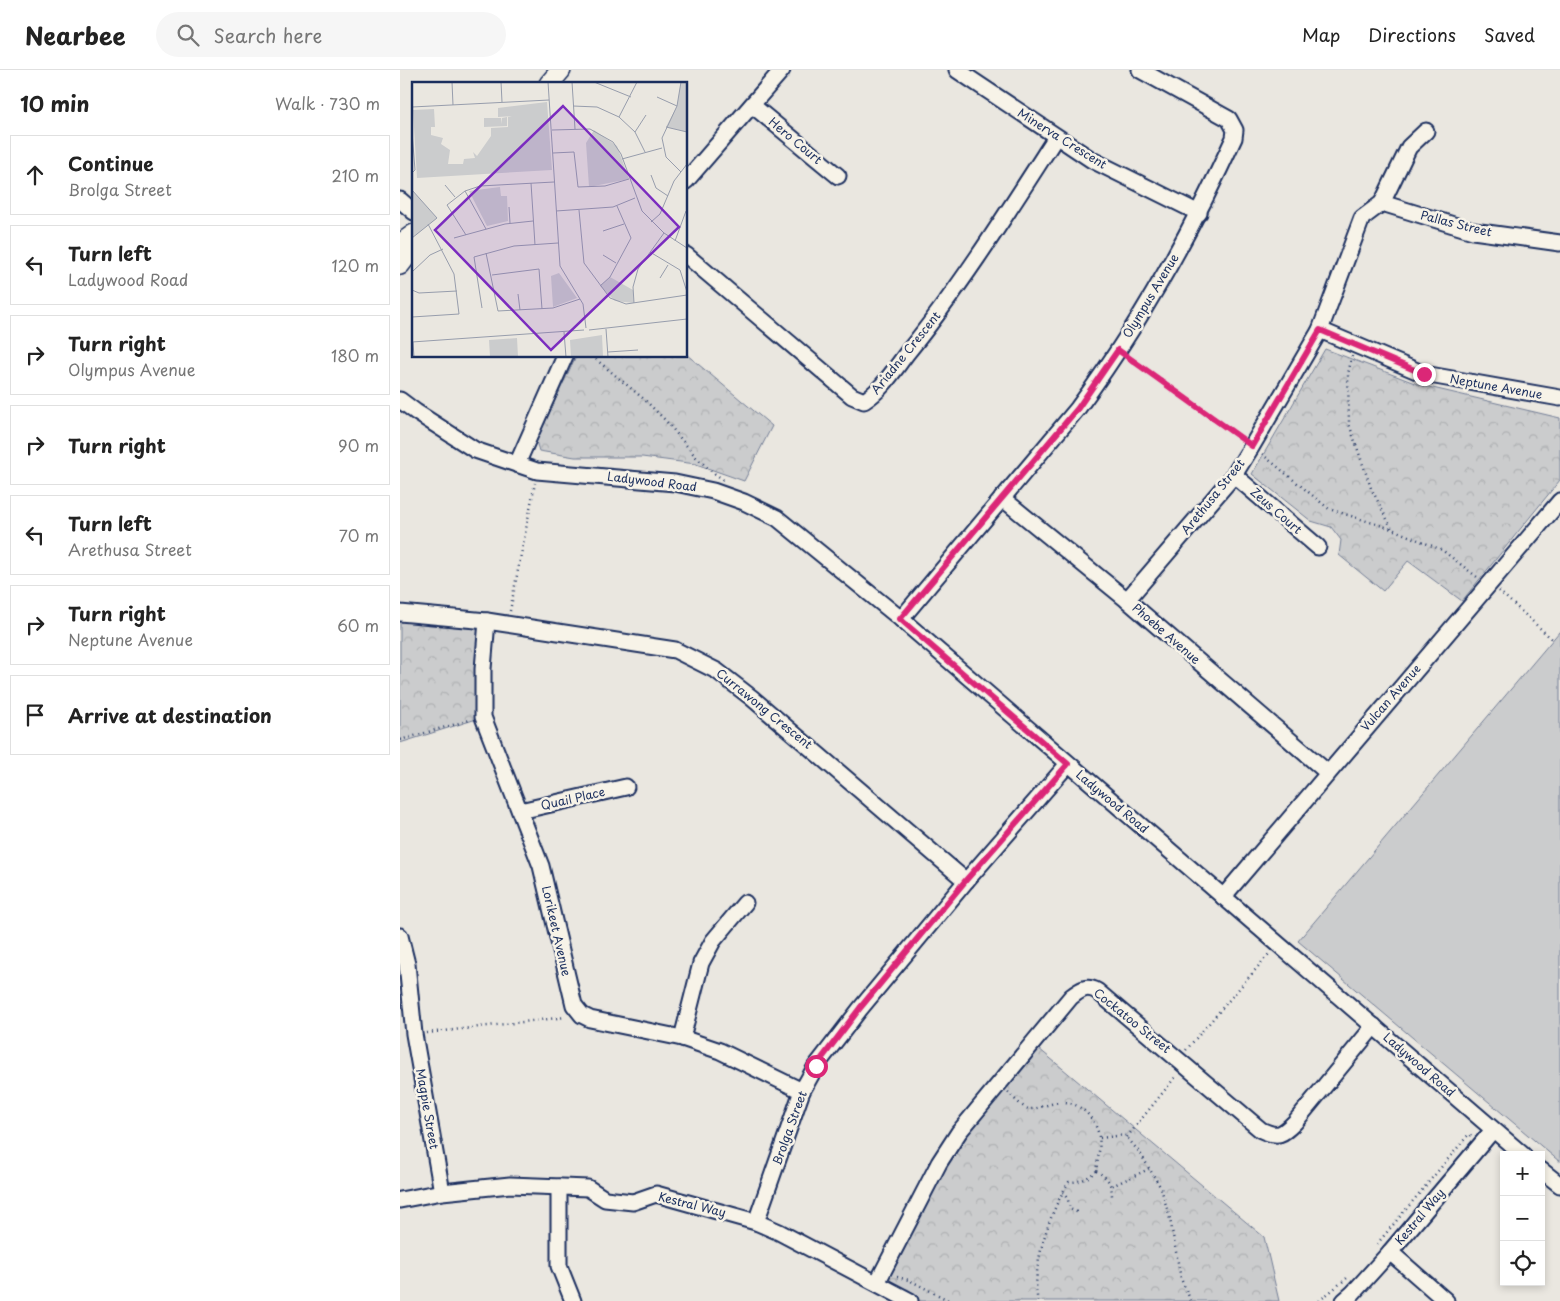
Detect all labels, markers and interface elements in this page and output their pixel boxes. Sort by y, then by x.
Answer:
search box [156,12,506,57]
text: Nearbee [25,17,126,53]
icon: search [174,21,202,49]
text: Search here [214,21,322,49]
text: Map [1302,21,1340,48]
text: Directions [1368,21,1456,48]
text: Saved [1484,21,1535,48]
inset map [412,82,688,358]
text: 10 min [20,87,90,119]
text: Walk · 730 m [275,91,380,115]
street label: Minerva Crescent [1014,103,1111,173]
street label: Hero Court [765,113,826,168]
text: Continue [68,149,154,177]
icon: ahead [21,161,49,189]
text: 210 m [331,163,379,187]
text: Brolga Street [68,177,172,201]
street label: Pallas Street [1419,205,1494,241]
text: Turn left [68,239,152,267]
street label: Olympus Avenue [1118,250,1183,341]
icon: left [21,251,49,279]
text: 120 m [332,253,379,277]
text: Ladywood Road [68,267,188,291]
street label: Ariadne Crescent [866,307,944,398]
text: Turn right [68,329,166,357]
icon: right [21,341,49,369]
text: 180 m [331,343,379,367]
text: Olympus Avenue [68,357,195,381]
route end [1413,363,1436,386]
street label: Neptune Avenue [1448,369,1544,403]
icon: right [21,431,49,459]
text: Turn right [68,431,166,459]
text: 90 m [338,433,379,457]
street label: Arethusa Street [1176,455,1248,538]
street label: Ladywood Road [606,467,698,495]
street label: Zeus Court [1247,483,1307,538]
text: Turn left [68,509,152,537]
icon: left [21,521,49,549]
text: 70 m [339,523,379,547]
text: Arethusa Street [68,537,192,561]
text: Turn right [68,599,166,627]
street label: Phoebe Avenue [1129,599,1205,668]
icon: right [21,611,49,639]
text: 60 m [337,613,379,637]
text: Neptune Avenue [68,627,193,651]
street label: Vulcan Avenue [1356,660,1425,735]
street label: Currawong Crescent [713,664,817,753]
icon: arrive [21,701,49,729]
text: Arrive at destination [68,701,272,729]
street label: Ladywood Road [1072,765,1153,837]
street label: Quail Place [539,782,607,814]
street label: Lorikeet Avenue [538,884,576,978]
street label: Cockatoo Street [1090,983,1175,1057]
street label: Ladywood Road [1380,1028,1460,1101]
route start [805,1055,828,1078]
street label: Magpie Street [412,1067,444,1151]
street label: Brolga Street [767,1088,811,1167]
map controls [1500,1151,1545,1286]
button: + [1500,1151,1545,1196]
street label: Kestral Way [1390,1184,1448,1249]
street label: Kestral Way [656,1187,728,1221]
button: − [1500,1196,1545,1241]
button: locate [1500,1241,1545,1286]

